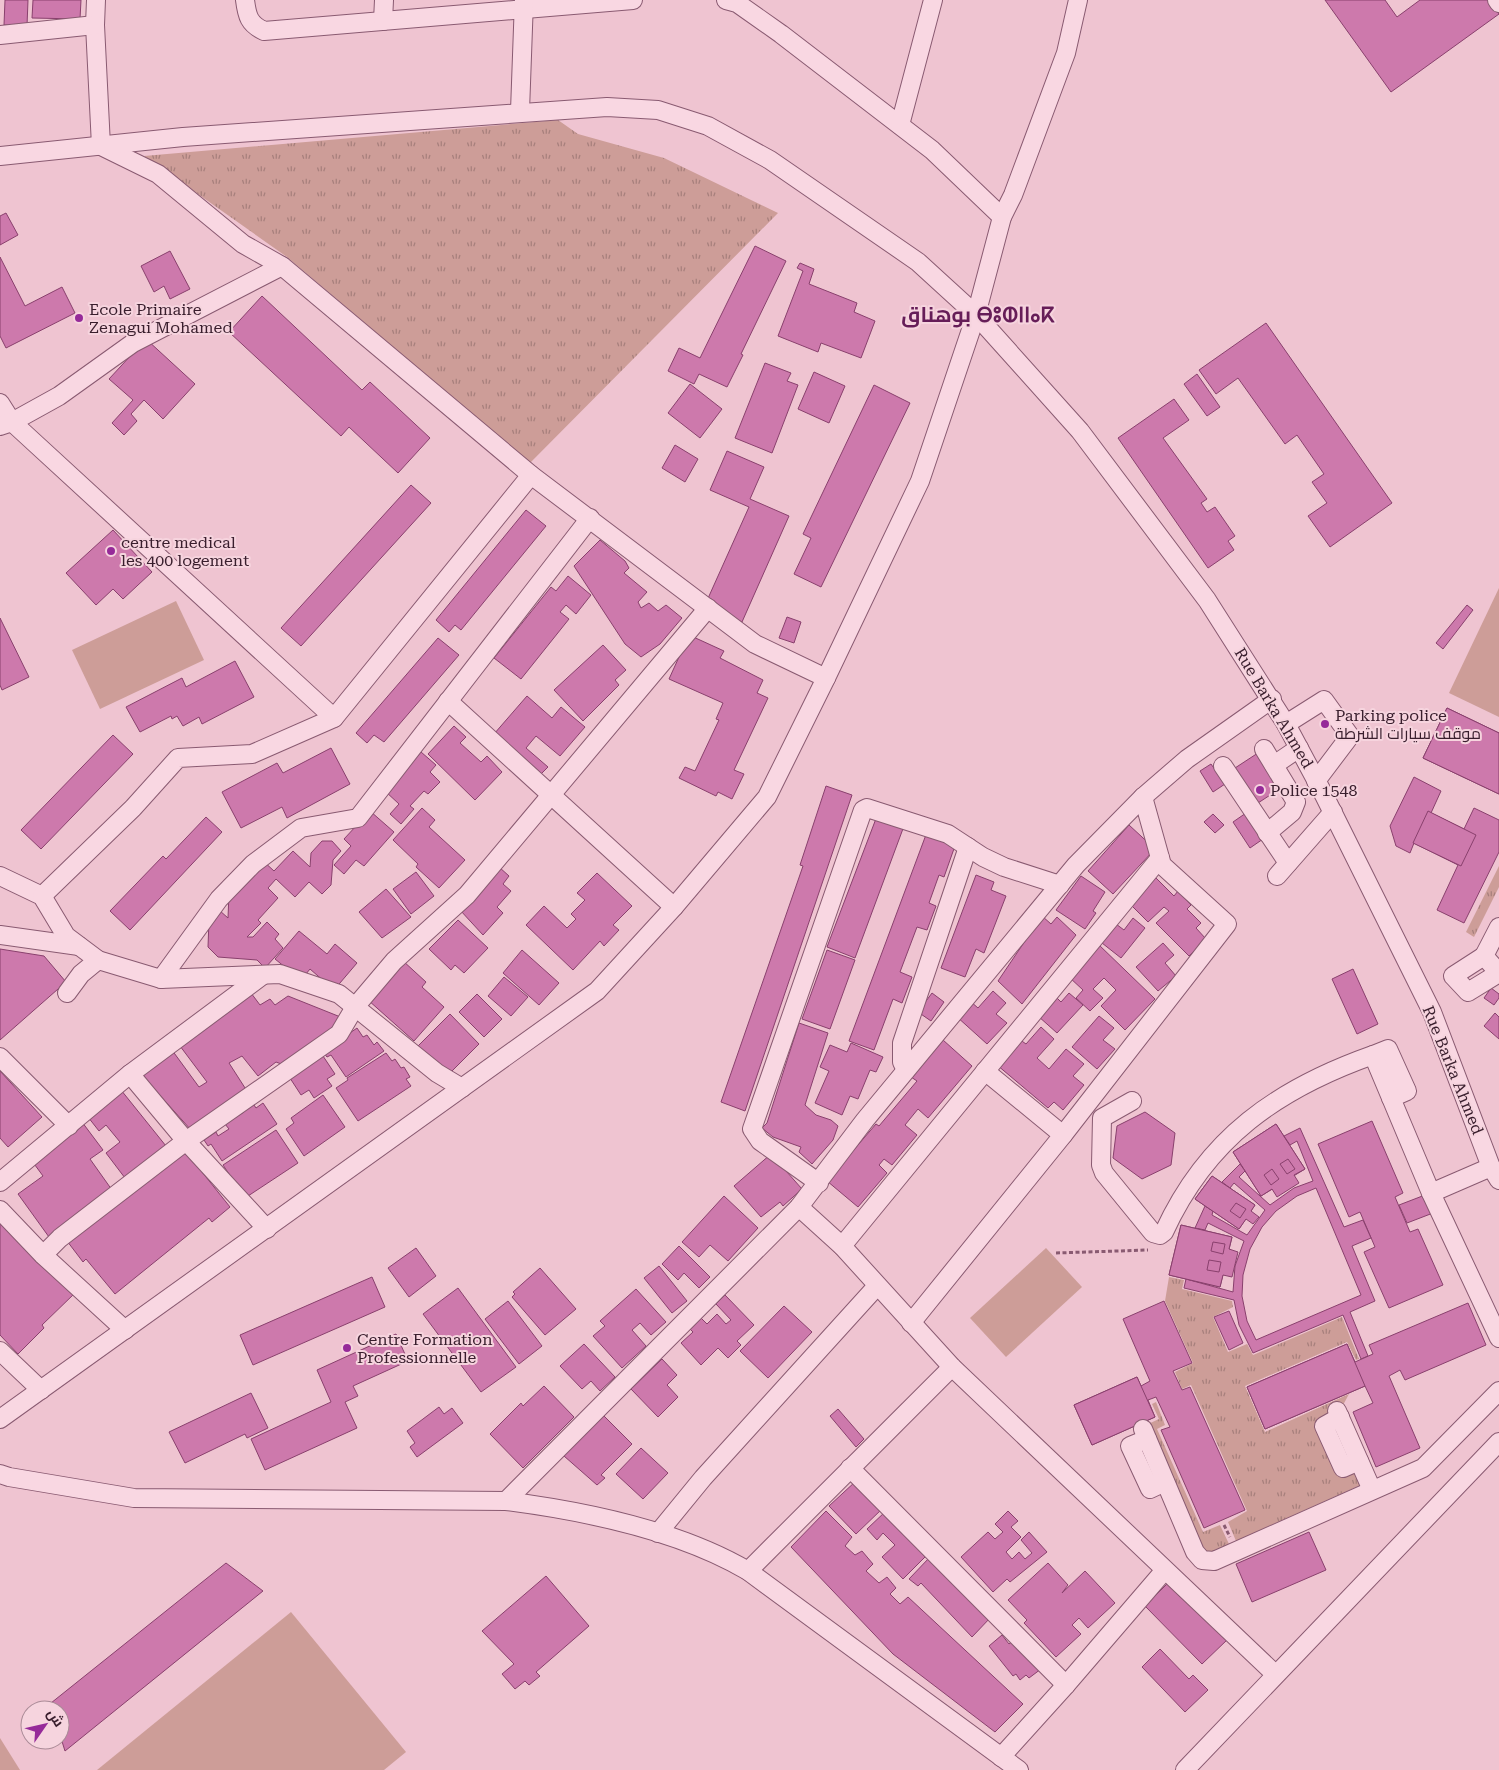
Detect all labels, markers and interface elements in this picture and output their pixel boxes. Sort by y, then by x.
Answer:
place label: Ecole Primaire Zenagui Mohamed [89,300,233,337]
district label: بوهناق ⴱⵓⵀⵏⵏⴰⴽ [901,303,1055,328]
marker: Ecole Primaire Zenagui Mohamed [73,312,85,324]
place label: centre medical les 400 logement [121,533,249,570]
marker: centre medical les 400 logement [105,545,117,557]
street label: Rue Barka Ahmed [1231,644,1317,772]
place label: Parking police موقف سيارات الشرطة [1335,706,1481,743]
marker: Parking police موقف سيارات الشرطة [1319,718,1331,730]
place label: Police 1548 [1270,781,1357,800]
marker: Police 1548 [1254,784,1266,796]
street label: Rue Barka Ahmed [1418,1003,1488,1137]
place label: Centre Formation Professionnelle [357,1330,492,1367]
marker: Centre Formation Professionnelle [341,1342,353,1354]
north arrow [20,1700,70,1750]
text: ش [43,1706,67,1730]

